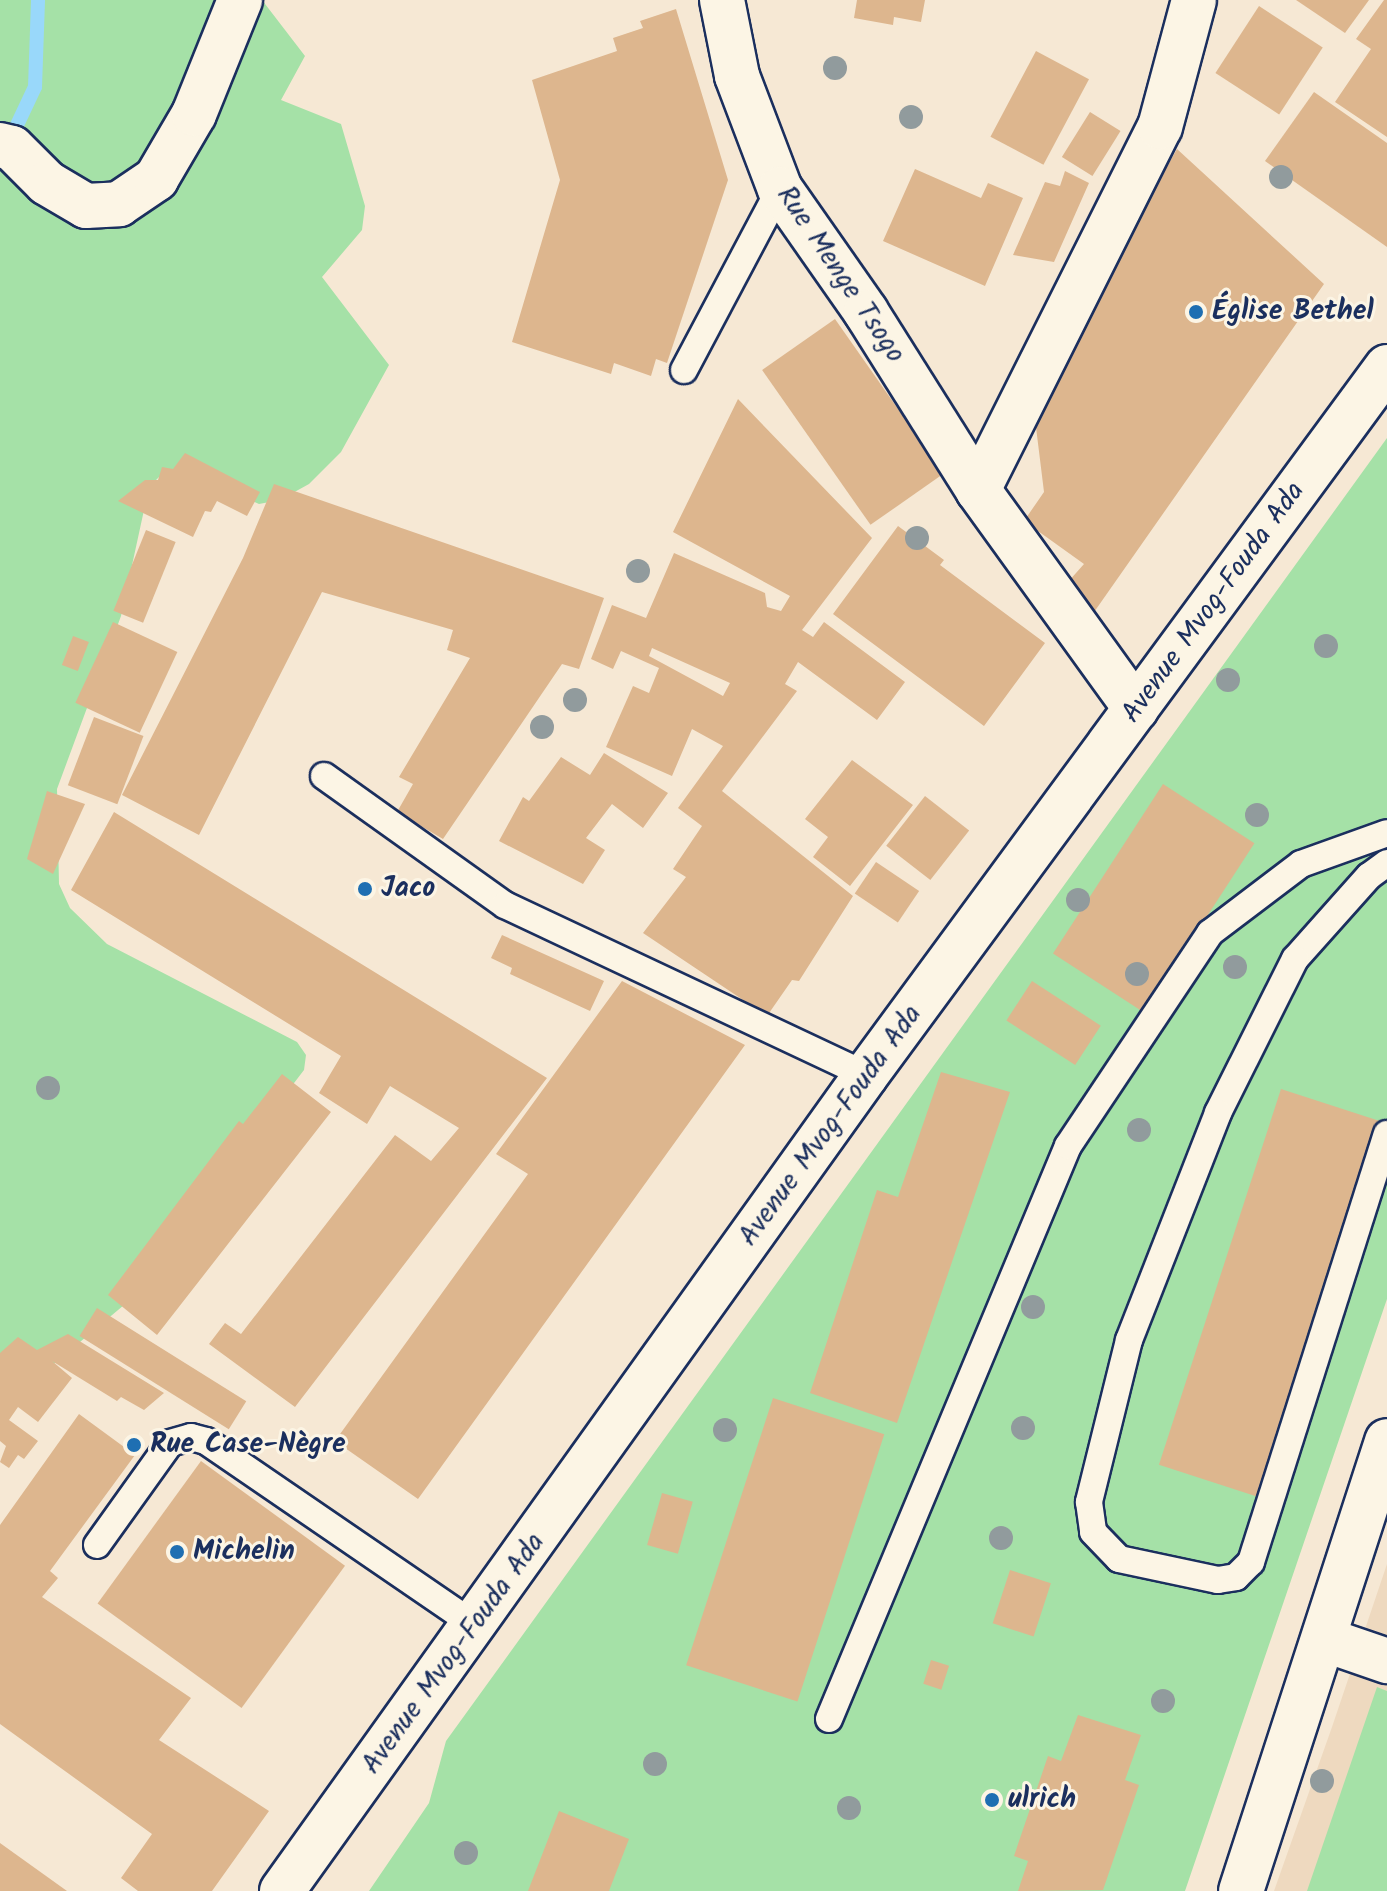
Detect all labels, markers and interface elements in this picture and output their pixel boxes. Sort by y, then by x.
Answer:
street label: Rue Menge Tsogo [768,180,912,370]
place label: Église Bethel [1212,295,1374,329]
marker: Église Bethel [1187,303,1205,321]
street label: Avenue Mvog-Fouda Ada [1115,476,1313,730]
place label: Jaco [381,872,435,906]
marker: Jaco [356,880,374,898]
street label: Avenue Mvog-Fouda Ada [732,999,930,1253]
place label: Rue Case-Nègre [150,1428,346,1462]
marker: Rue Case-Nègre [125,1436,143,1454]
street label: Avenue Mvog-Fouda Ada [355,1527,553,1781]
place label: Michelin [193,1535,295,1569]
marker: Michelin [168,1543,186,1561]
place label: ulrich [1008,1783,1076,1817]
marker: ulrich [983,1791,1001,1809]

